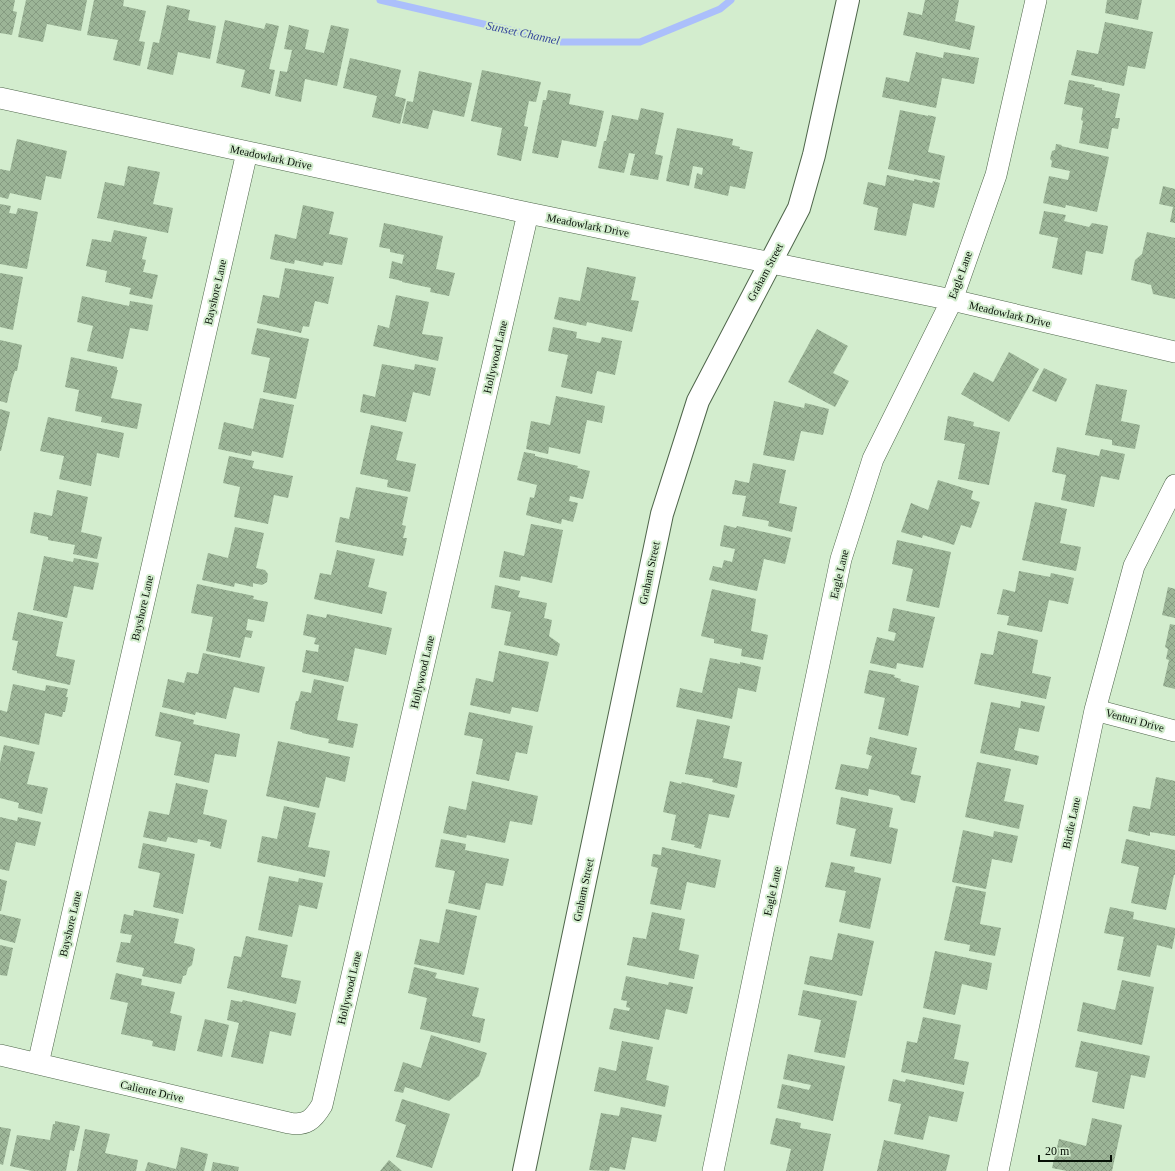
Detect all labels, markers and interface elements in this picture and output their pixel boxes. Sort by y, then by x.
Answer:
water label: Sunset Channel [485,18,562,48]
street label: Meadowlark Drive [229,142,313,172]
street label: Meadowlark Drive [546,211,630,239]
street label: Graham Street [745,241,785,303]
street label: Eagle Lane [946,249,974,300]
street label: Bayshore Lane [202,258,228,326]
street label: Meadowlark Drive [968,299,1052,329]
street label: Hollywood Lane [481,319,509,395]
street label: Graham Street [636,541,662,605]
street label: Eagle Lane [828,548,850,600]
street label: Bayshore Lane [129,574,155,642]
street label: Hollywood Lane [408,634,436,710]
street label: Venturi Drive [1104,706,1166,734]
street label: Birdie Lane [1060,796,1082,850]
street label: Graham Street [570,858,596,922]
street label: Eagle Lane [761,865,783,917]
street label: Bayshore Lane [57,890,83,958]
street label: Hollywood Lane [335,950,363,1026]
street label: Caliente Drive [119,1078,185,1104]
scale bar [1039,1137,1111,1163]
text: 20 m [1045,1144,1070,1158]

